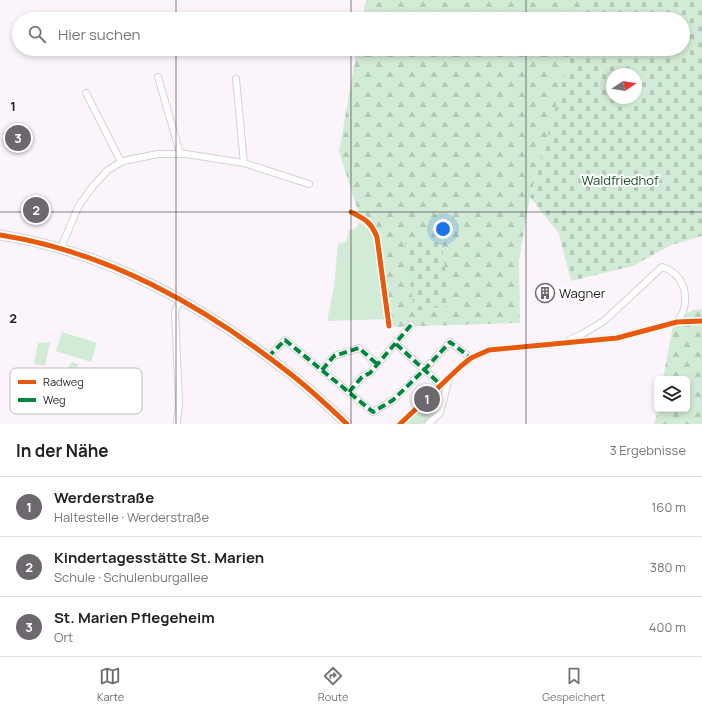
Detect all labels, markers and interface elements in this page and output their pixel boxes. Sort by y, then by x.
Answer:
search box [12,12,690,56]
icon: search [26,23,48,45]
text: Hier suchen [58,24,140,45]
north arrow [606,68,642,104]
text: 1 [10,97,16,115]
pin: 3 [5,123,31,153]
park label: Waldfriedhof [581,171,659,189]
pin: 2 [23,195,49,225]
your location [433,219,453,239]
building icon: Wagner [534,282,556,304]
place label: Wagner [559,284,606,302]
text: 2 [9,309,17,327]
legend [10,368,142,414]
text: Radweg [43,374,84,389]
map controls [654,376,690,412]
button: layers [654,376,690,412]
pin: 1 [414,384,440,414]
text: Weg [43,392,66,407]
text: In der Nähe [16,439,109,462]
text: 3 Ergebnisse [609,441,686,459]
text: Werderstraße [54,487,154,508]
text: 1 [26,498,32,516]
text: 160 m [651,498,686,516]
text: Haltestelle · Werderstraße [54,508,209,526]
text: Kindertagesstätte St. Marien [54,547,264,568]
text: 2 [25,558,33,576]
text: 380 m [650,558,686,576]
text: Schule · Schulenburgallee [54,568,208,586]
text: St. Marien Pflegeheim [54,607,215,628]
text: 3 [25,618,33,636]
text: 400 m [649,618,686,636]
text: Ort [54,628,73,646]
tab: Karte [97,665,124,704]
tab: Route [318,665,348,704]
tab: Gespeichert [542,665,605,704]

